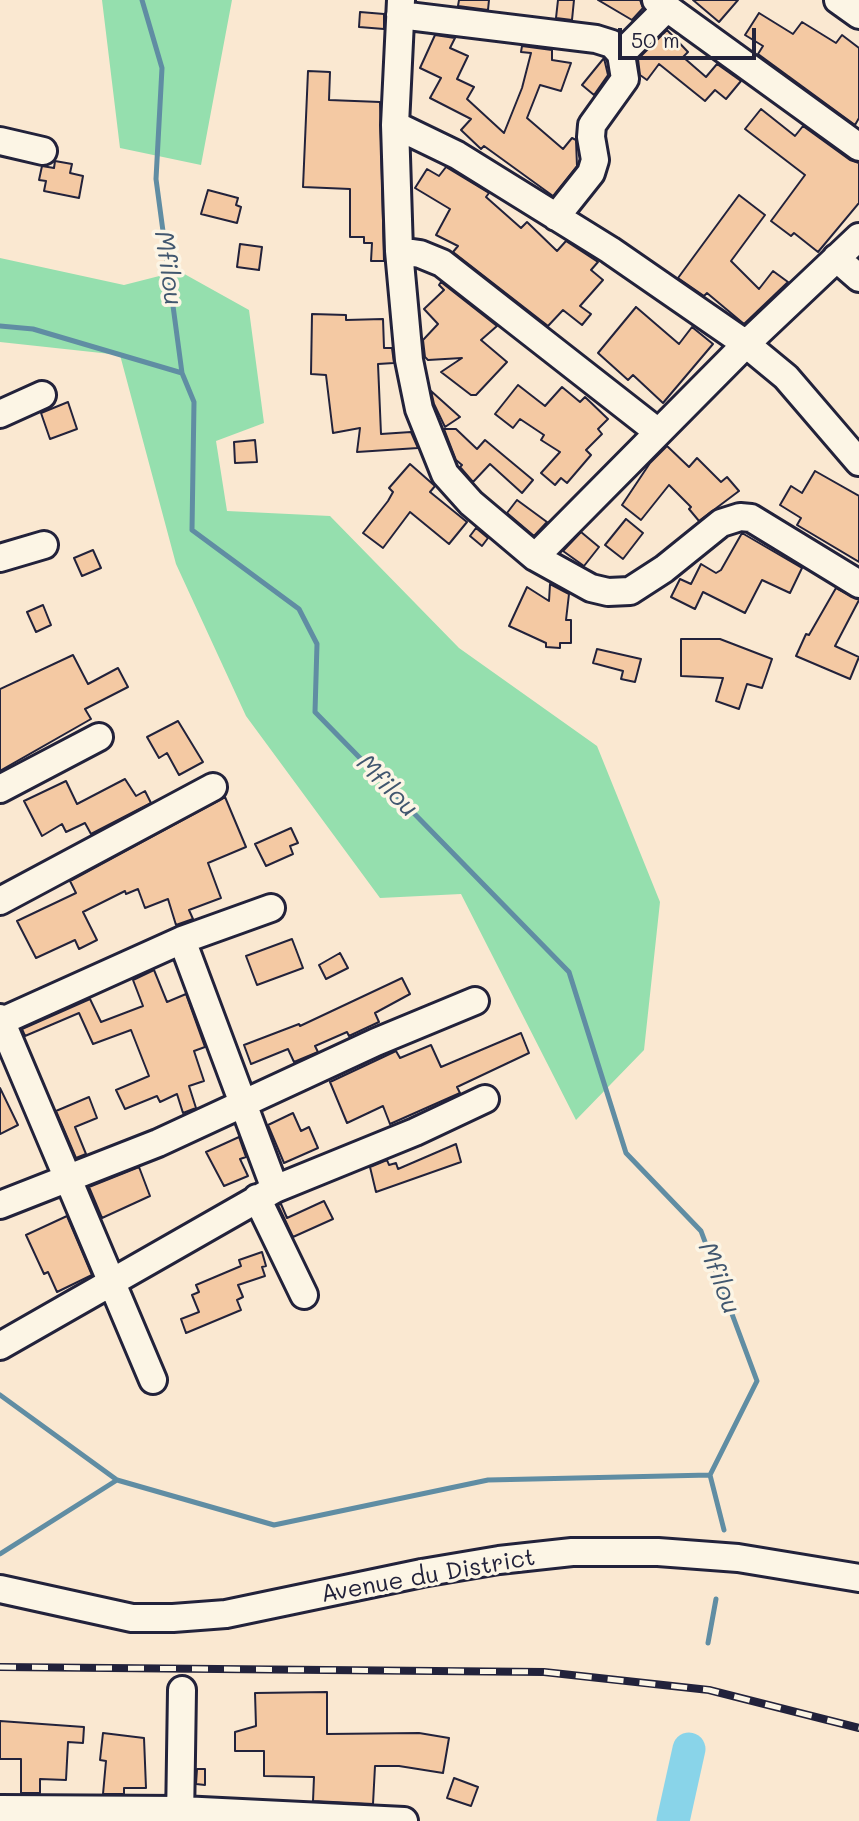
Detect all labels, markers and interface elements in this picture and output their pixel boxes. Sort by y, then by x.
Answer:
scale bar [621,14,759,58]
text: 50 m [631,26,680,53]
water label: Mfilou [147,229,189,307]
water label: Mfilou [350,748,424,824]
water label: Mfilou [691,1237,747,1319]
street label: Avenue du District [319,1543,537,1609]

